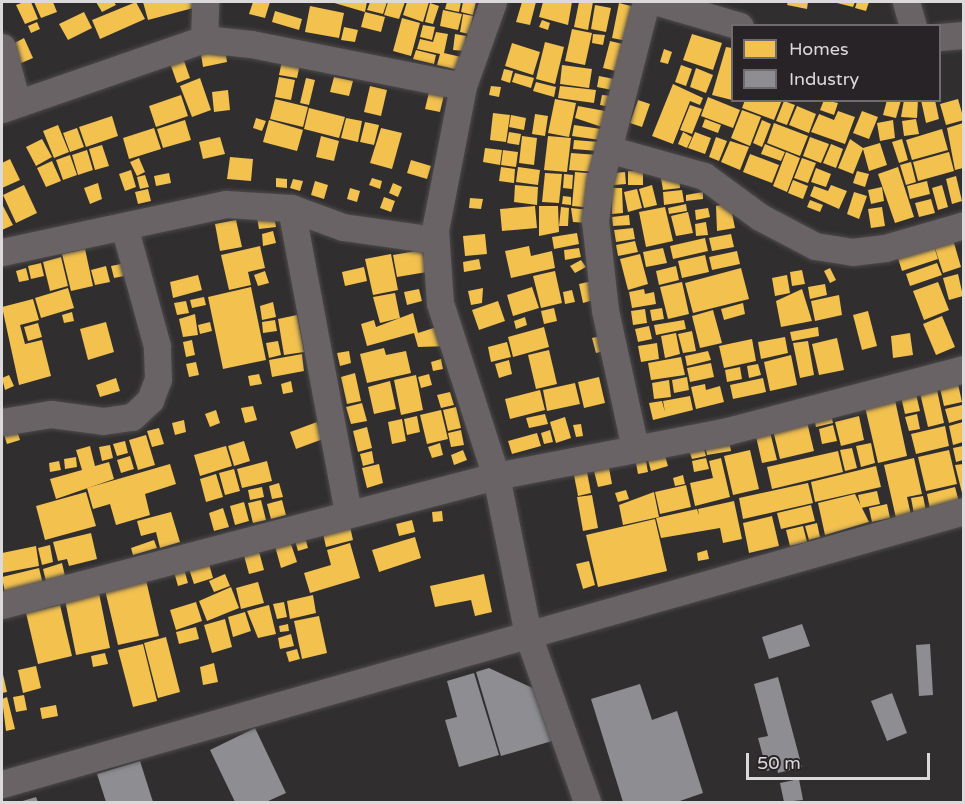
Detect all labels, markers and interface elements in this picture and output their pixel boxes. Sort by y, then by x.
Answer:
legend [731,24,941,102]
text: Homes [789,38,849,60]
text: Industry [789,68,859,90]
scale bar [749,741,934,779]
text: 50 m [757,752,801,774]

